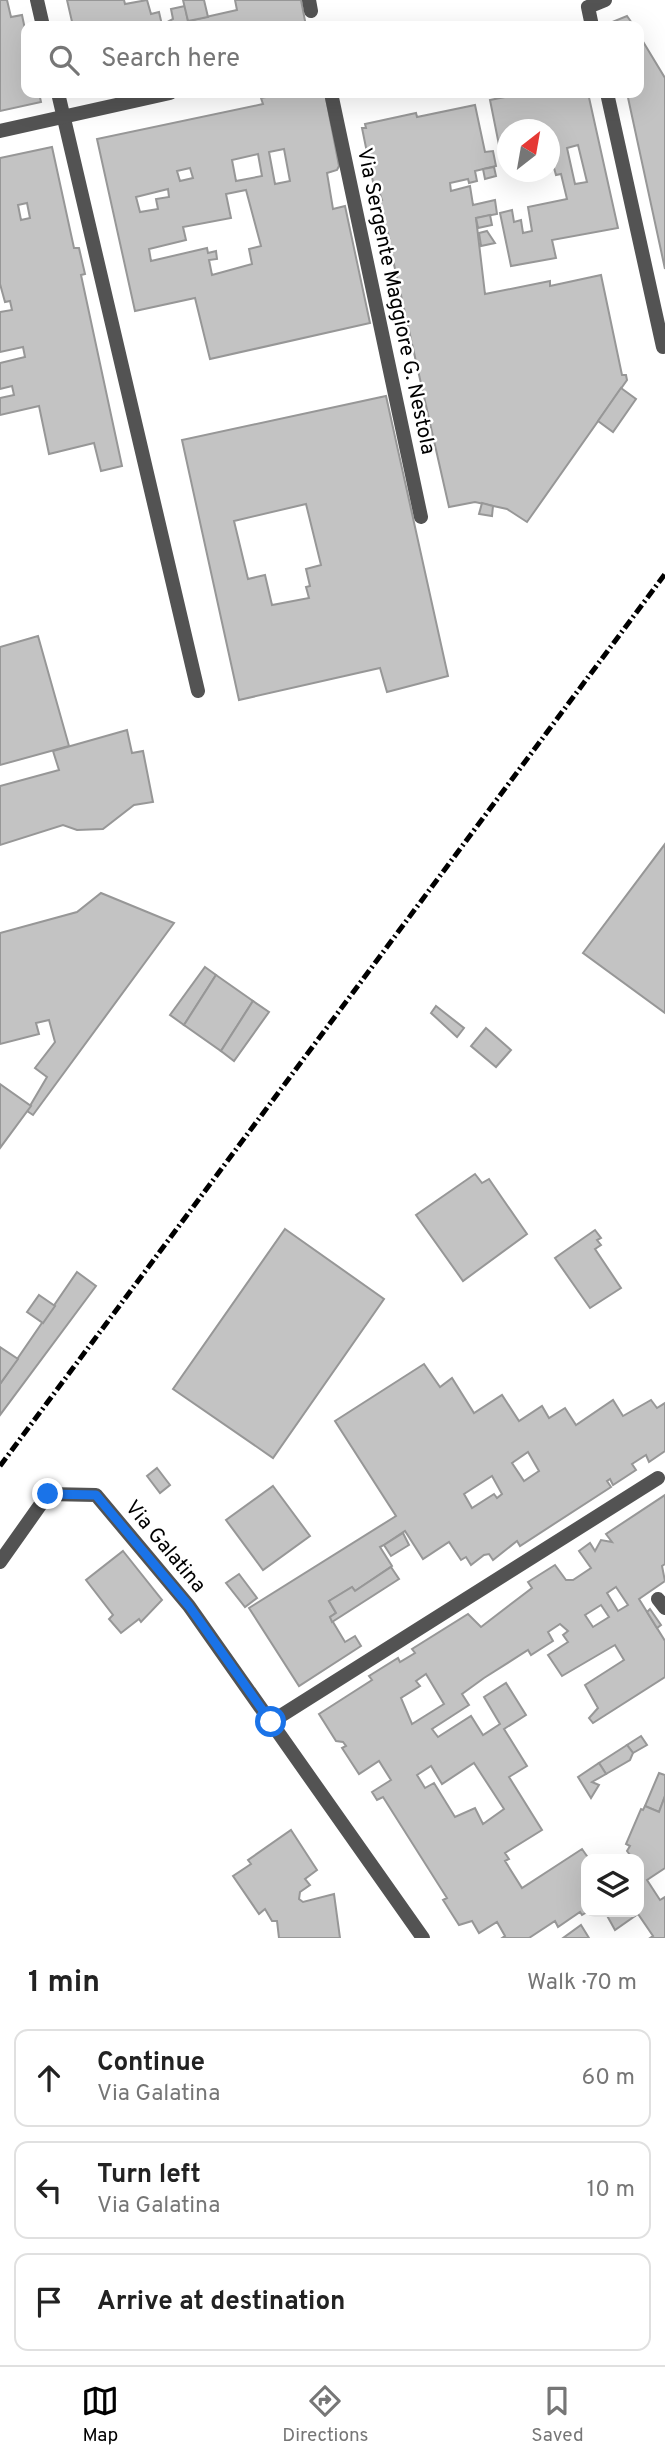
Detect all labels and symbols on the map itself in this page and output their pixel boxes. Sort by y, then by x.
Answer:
north arrow [497,119,560,182]
street label: Via Sergente Maggiore G. Nestola [350,146,441,457]
route end [32,1478,63,1509]
street label: Via Galatina [118,1495,211,1599]
route start [255,1706,286,1737]

